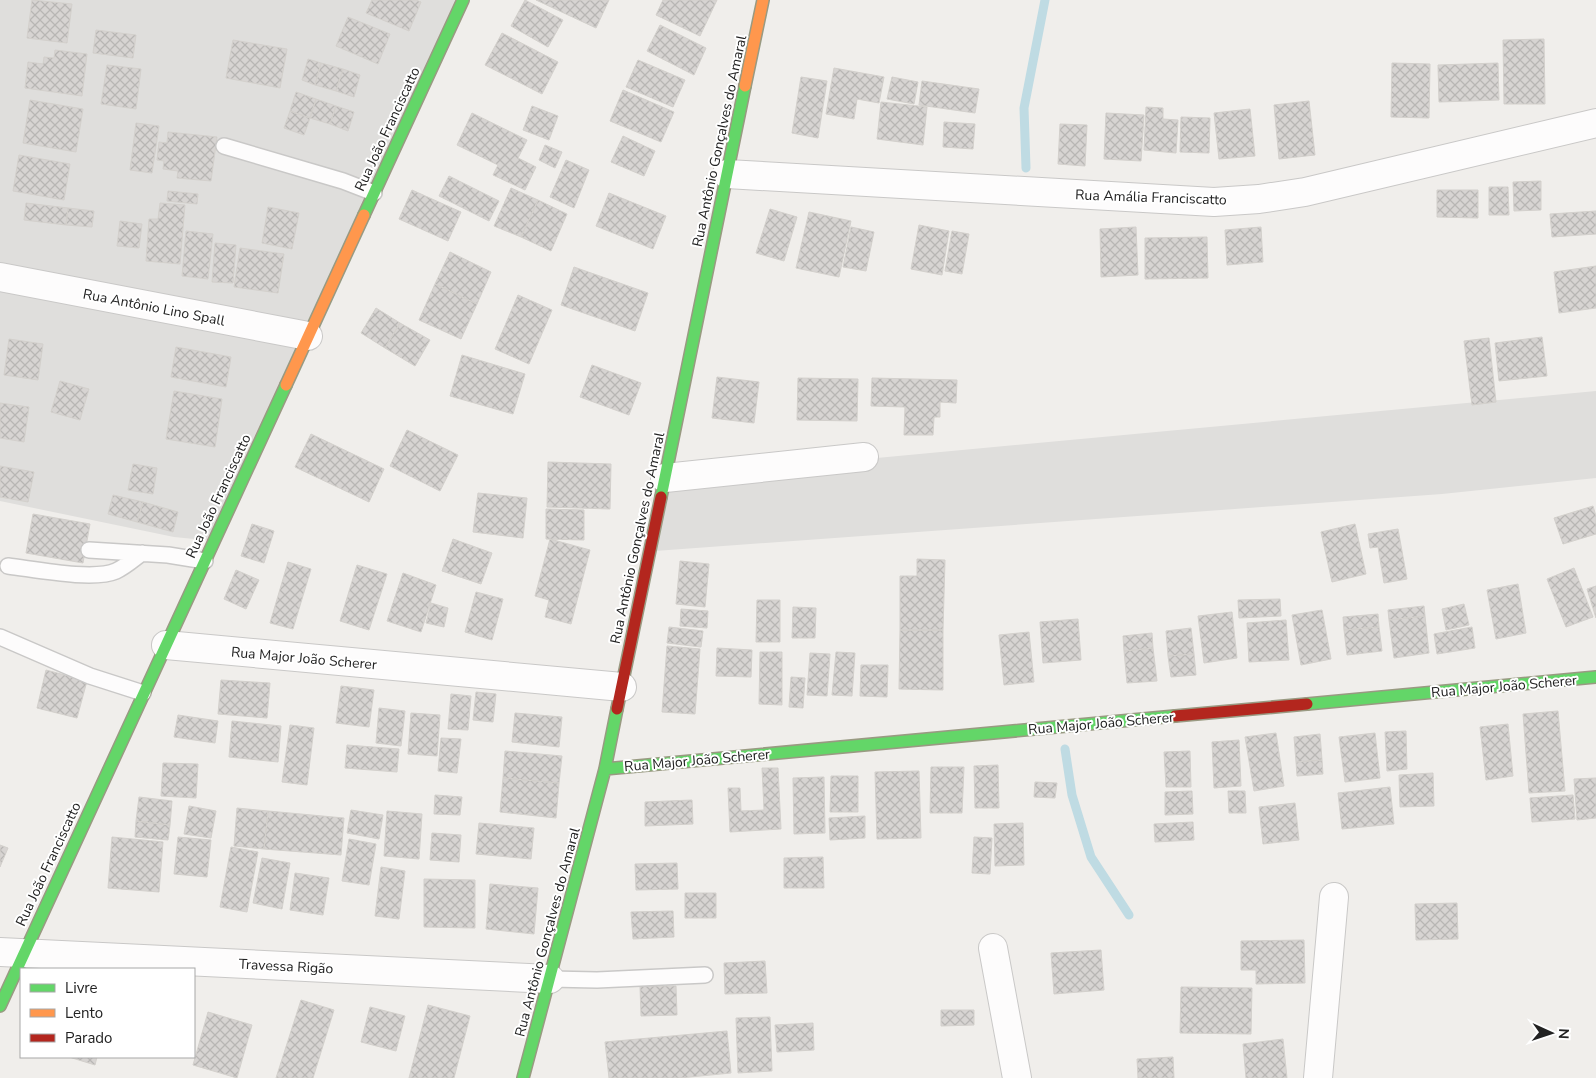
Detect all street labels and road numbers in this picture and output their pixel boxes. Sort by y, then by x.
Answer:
street label: Rua Antônio Gonçalves do Amaral [688,33,751,249]
street label: Rua João Franciscatto [350,64,425,194]
street label: Rua Amália Franciscatto [1075,185,1227,210]
street label: Rua Antônio Lino Spall [81,284,227,331]
street label: Rua Antônio Gonçalves do Amaral [606,430,669,646]
street label: Rua João Franciscatto [181,431,256,561]
street label: Rua Major João Scherer [230,643,378,674]
street label: Rua Major João Scherer [1430,671,1578,702]
street label: Rua Major João Scherer [1027,708,1175,739]
street label: Rua Major João Scherer [623,745,771,776]
street label: Rua João Franciscatto [11,799,86,929]
street label: Rua Antônio Gonçalves do Amaral [510,825,585,1039]
street label: Travessa Rigão [238,955,334,978]

